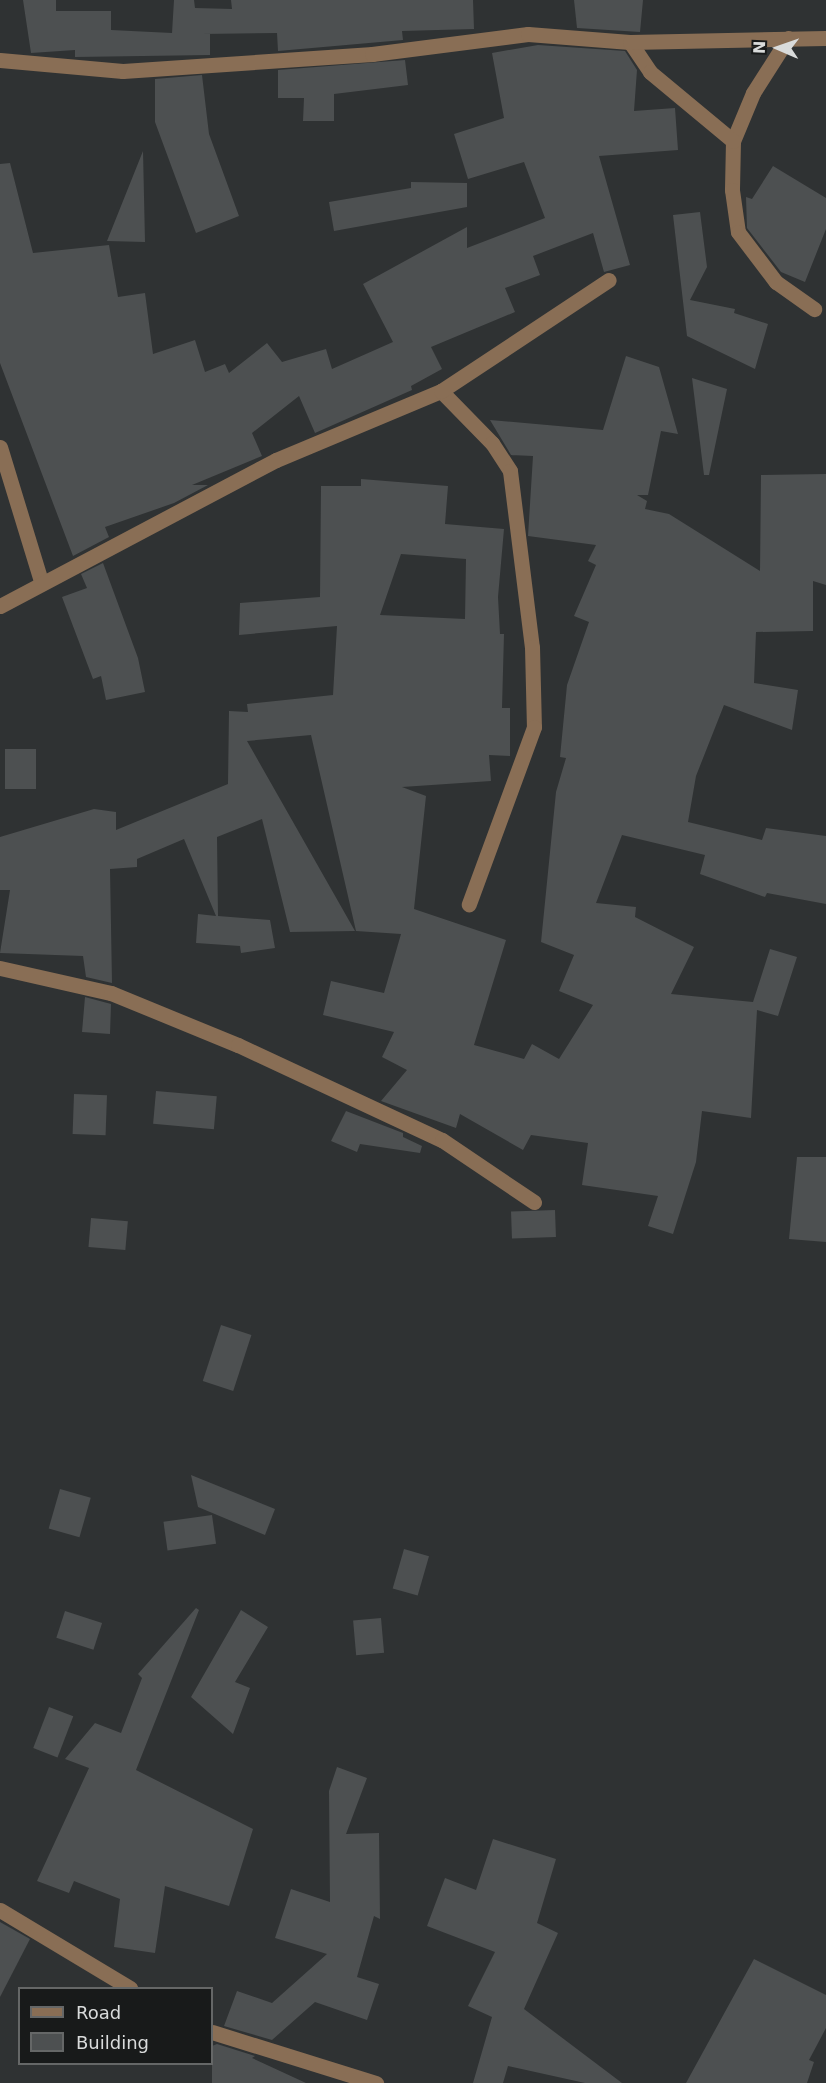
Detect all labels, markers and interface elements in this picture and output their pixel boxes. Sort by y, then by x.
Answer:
north arrow [748,18,808,78]
text: N [750,40,769,54]
legend [18,1987,213,2065]
text: Road [76,2002,121,2023]
text: Building [76,2032,149,2053]

